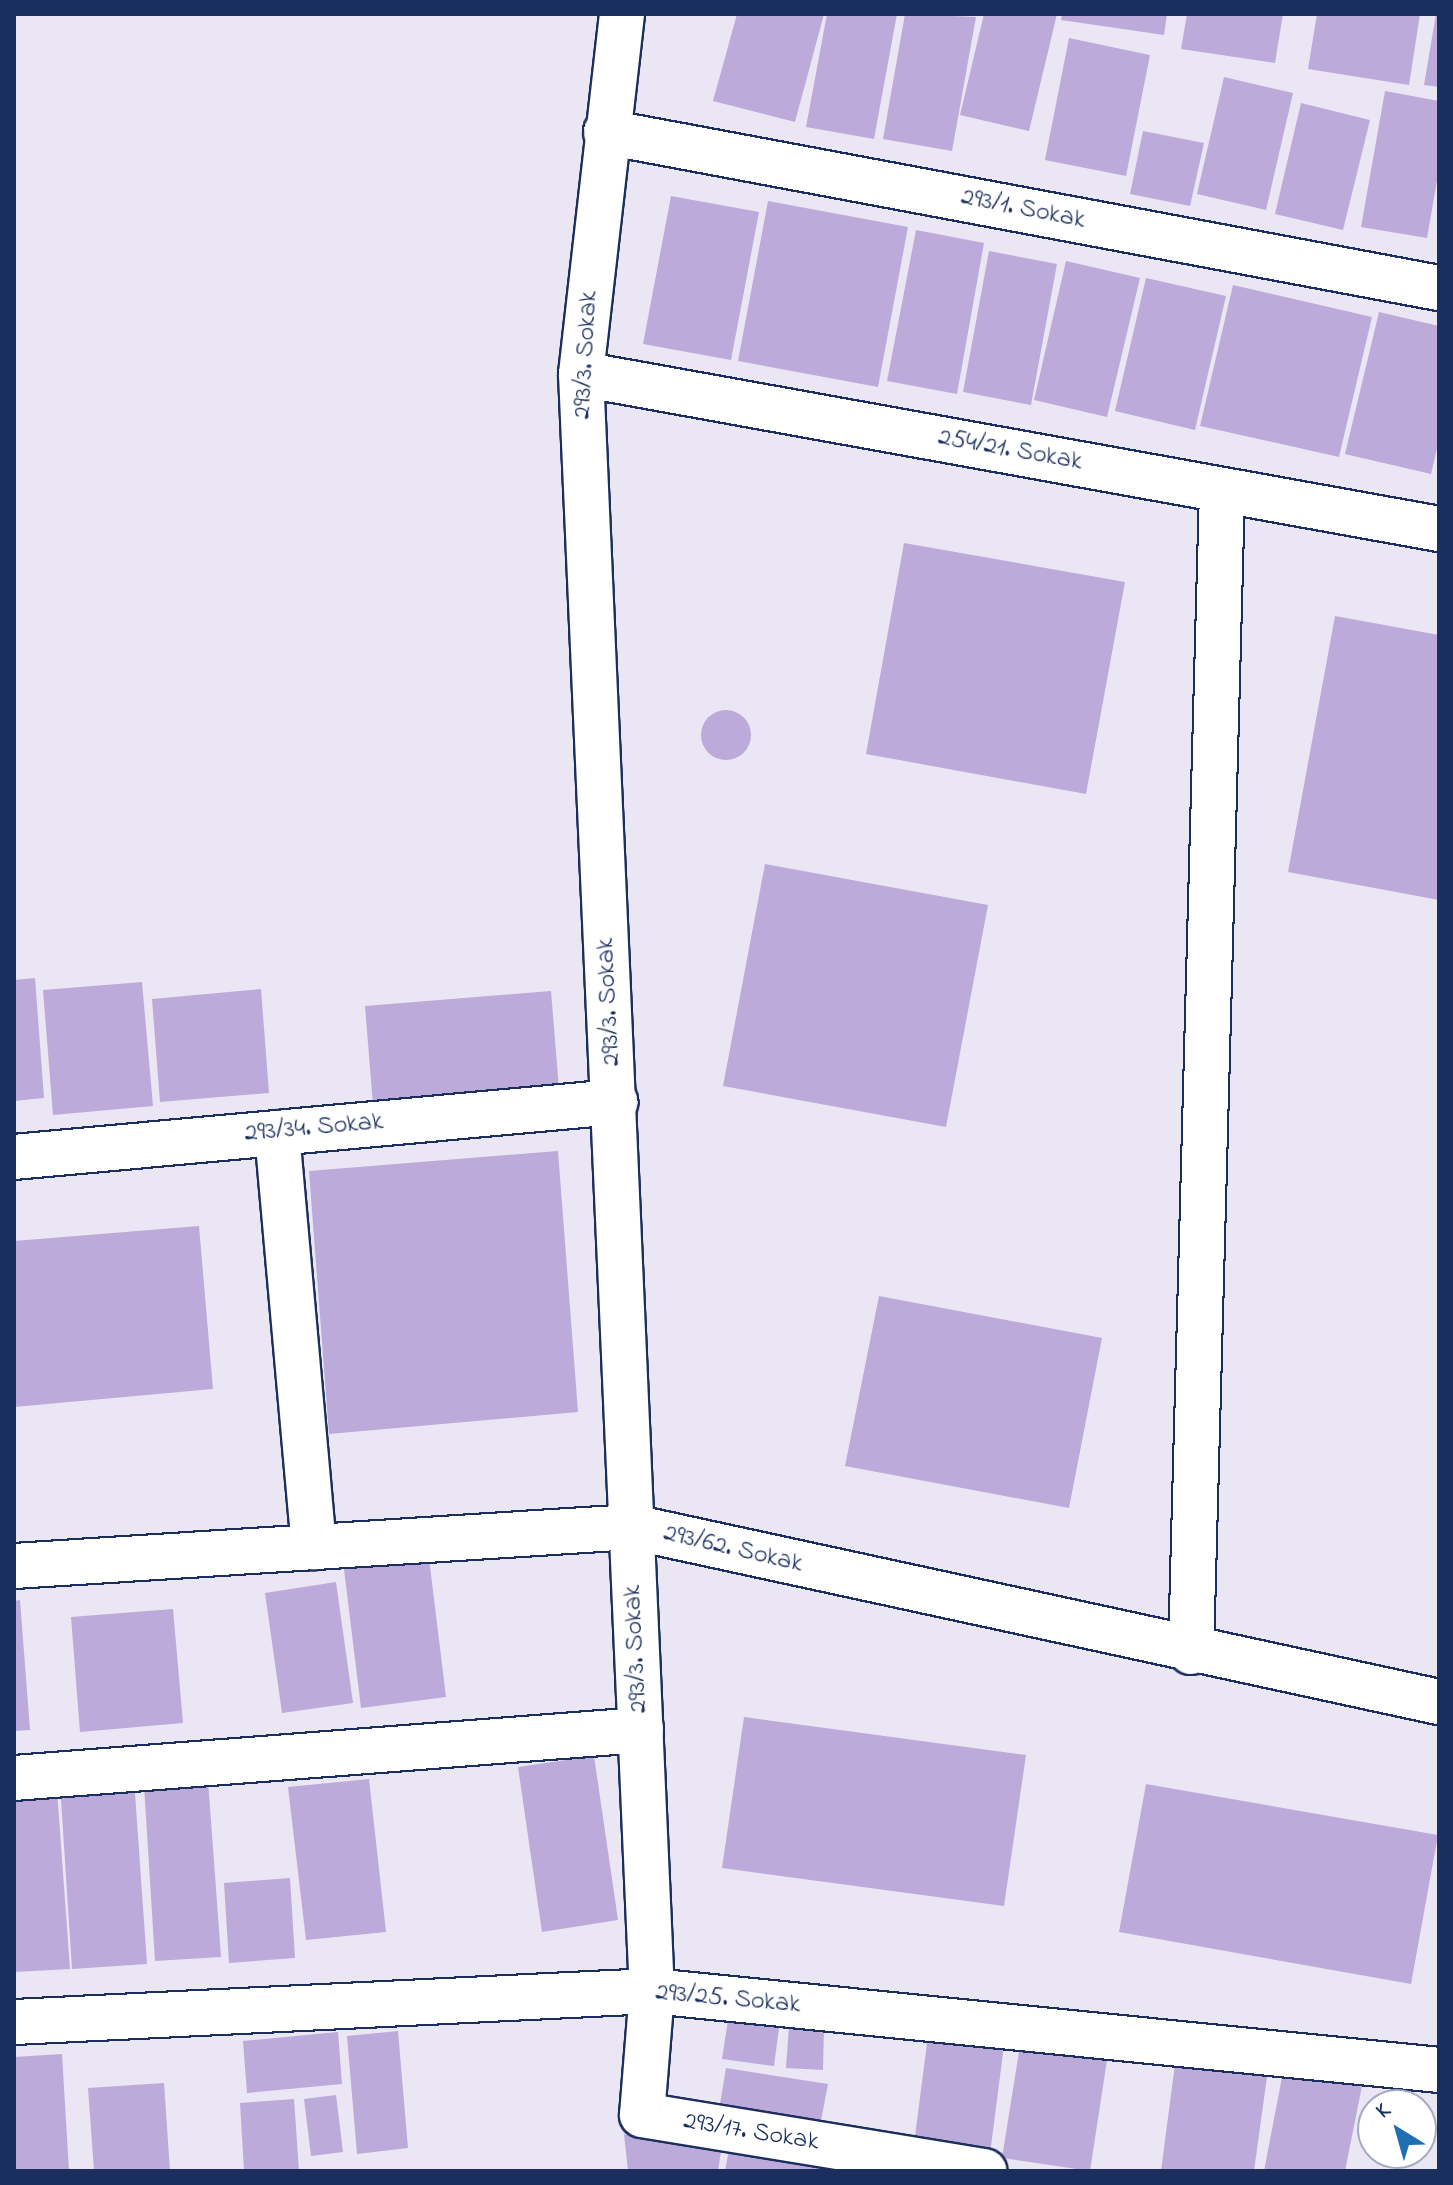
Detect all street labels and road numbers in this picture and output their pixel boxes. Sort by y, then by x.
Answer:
street label: 293/1. Sokak [958,183,1088,237]
street label: 293/3. Sokak [568,290,606,420]
street label: 254/21. Sokak [935,423,1085,479]
street label: 293/3. Sokak [591,937,629,1067]
street label: 293/34. Sokak [243,1107,385,1151]
street label: 293/62. Sokak [660,1519,806,1581]
street label: 293/3. Sokak [618,1584,656,1714]
street label: 293/25. Sokak [654,1978,802,2022]
street label: 293/17. Sokak [681,2107,821,2159]

